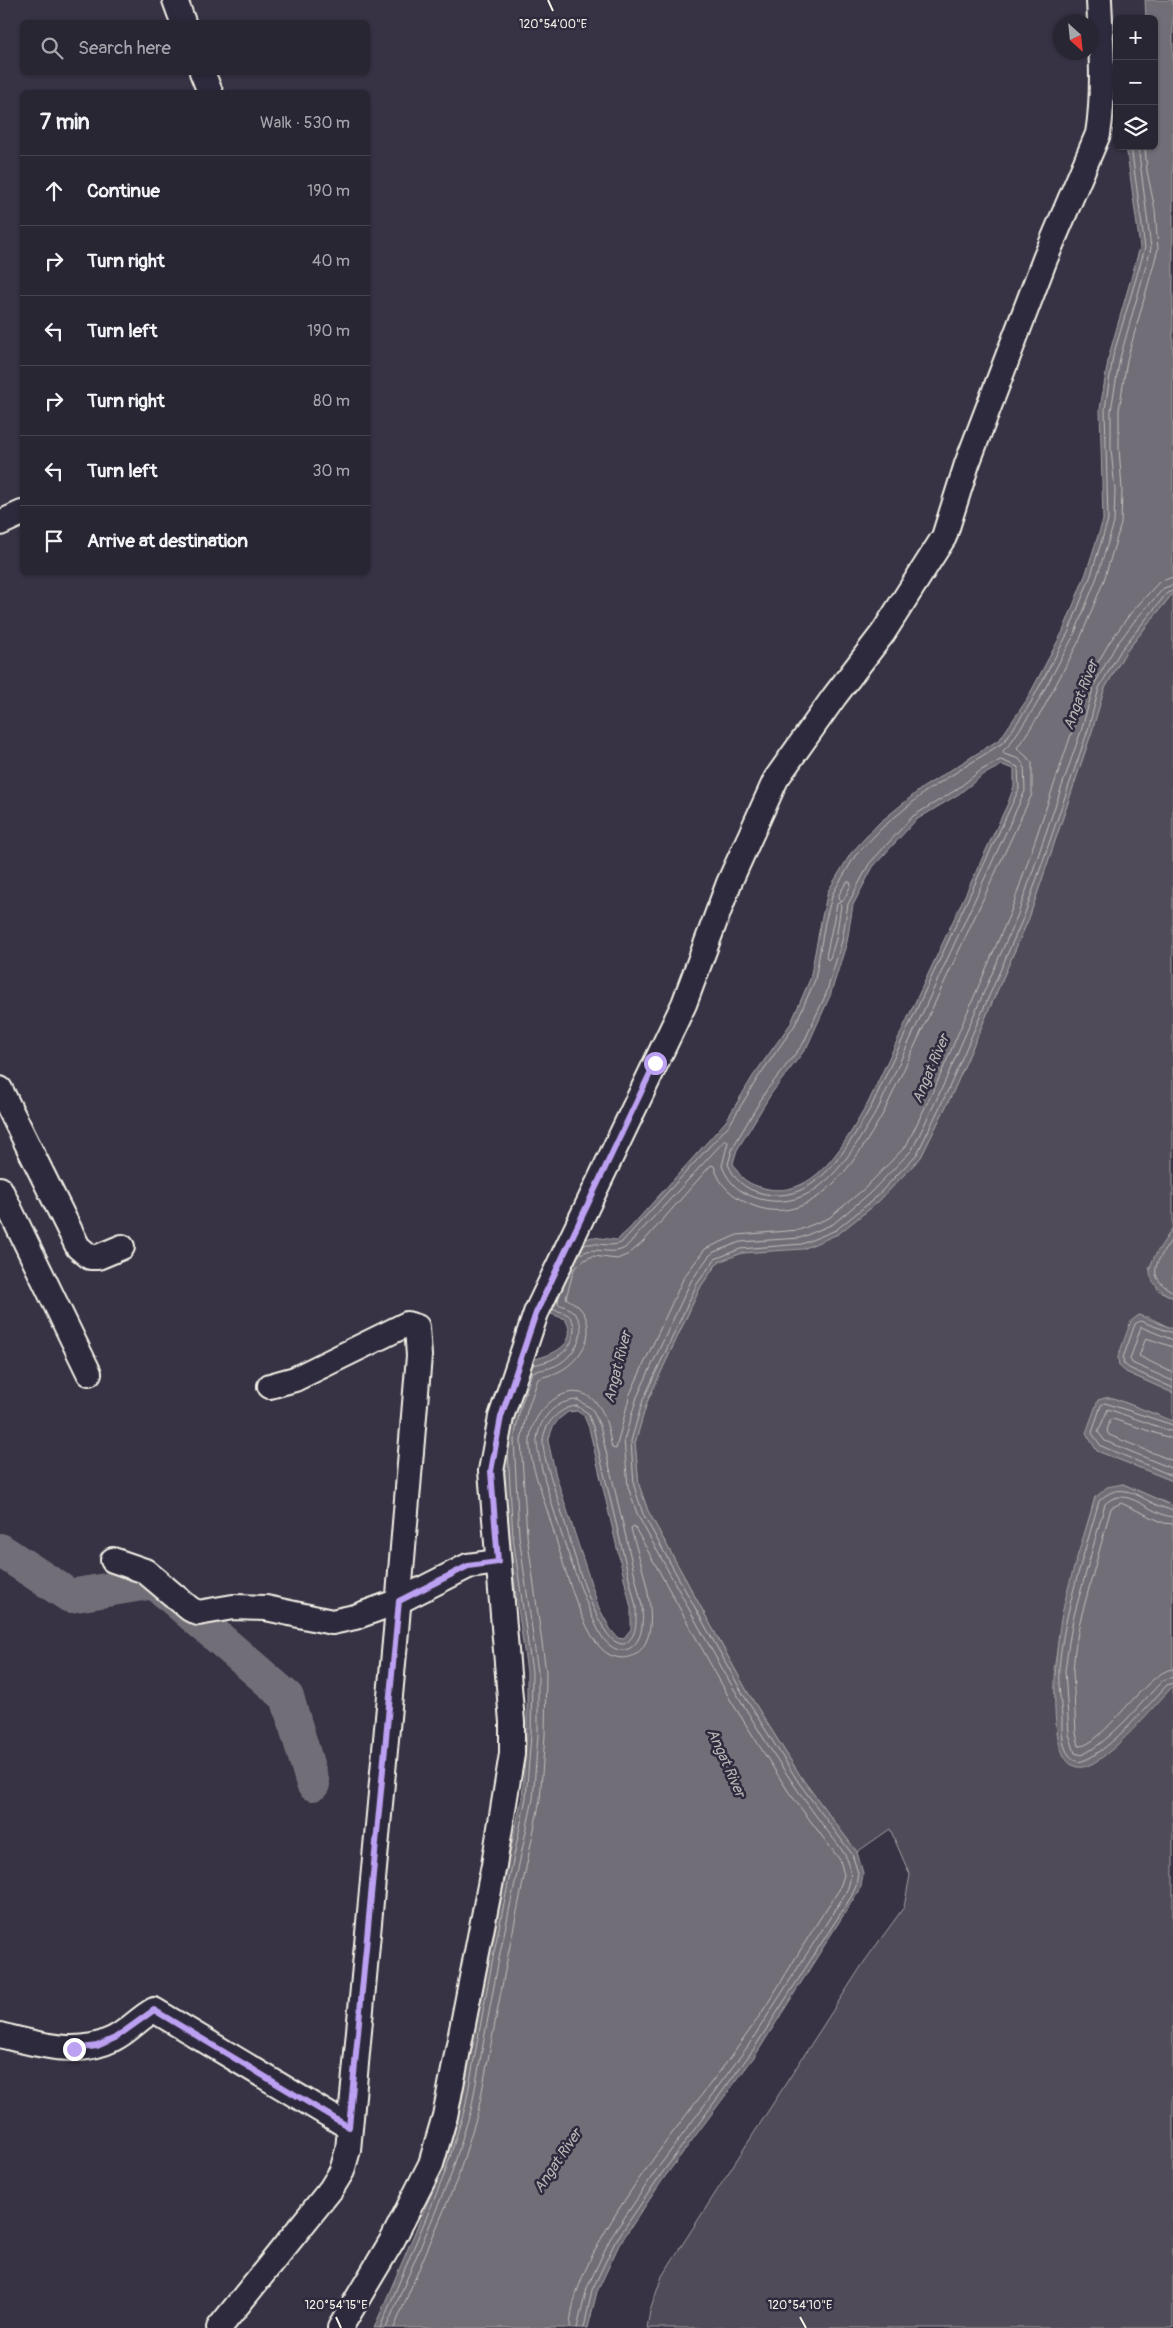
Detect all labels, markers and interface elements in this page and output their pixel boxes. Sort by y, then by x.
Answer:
north arrow [1053,15,1098,60]
map controls [1113,15,1158,150]
button: + [1113,15,1158,60]
text: 120°54'00"E [519,17,587,32]
search box [20,20,370,75]
icon: search [38,34,66,62]
text: Search here [78,36,171,60]
button: − [1113,60,1158,105]
button: layers [1113,105,1158,150]
text: 7 min [40,109,90,136]
text: Walk · 530 m [260,113,350,133]
icon: ahead [40,177,68,205]
text: Continue [87,179,160,203]
text: 190 m [307,181,350,201]
icon: right [40,247,68,275]
text: Turn right [87,249,165,273]
text: 40 m [312,251,350,271]
icon: left [40,317,68,345]
text: Turn left [87,319,157,343]
text: 190 m [307,321,350,341]
icon: right [40,387,68,415]
text: Turn right [87,389,165,413]
text: 80 m [313,391,350,411]
icon: left [40,457,68,485]
text: Turn left [87,459,157,483]
text: 30 m [312,461,350,481]
icon: arrive [40,527,68,555]
text: Arrive at destination [87,529,248,553]
water label: Angat River [1059,656,1104,732]
water label: Angat River [908,1030,955,1106]
route start [644,1052,667,1075]
water label: Angat River [600,1328,636,1405]
water label: Angat River [702,1726,750,1802]
route end [63,2038,86,2061]
water label: Angat River [530,2124,587,2197]
text: 120°54'15"E [304,2298,368,2313]
text: 120°54'10"E [768,2298,832,2313]

